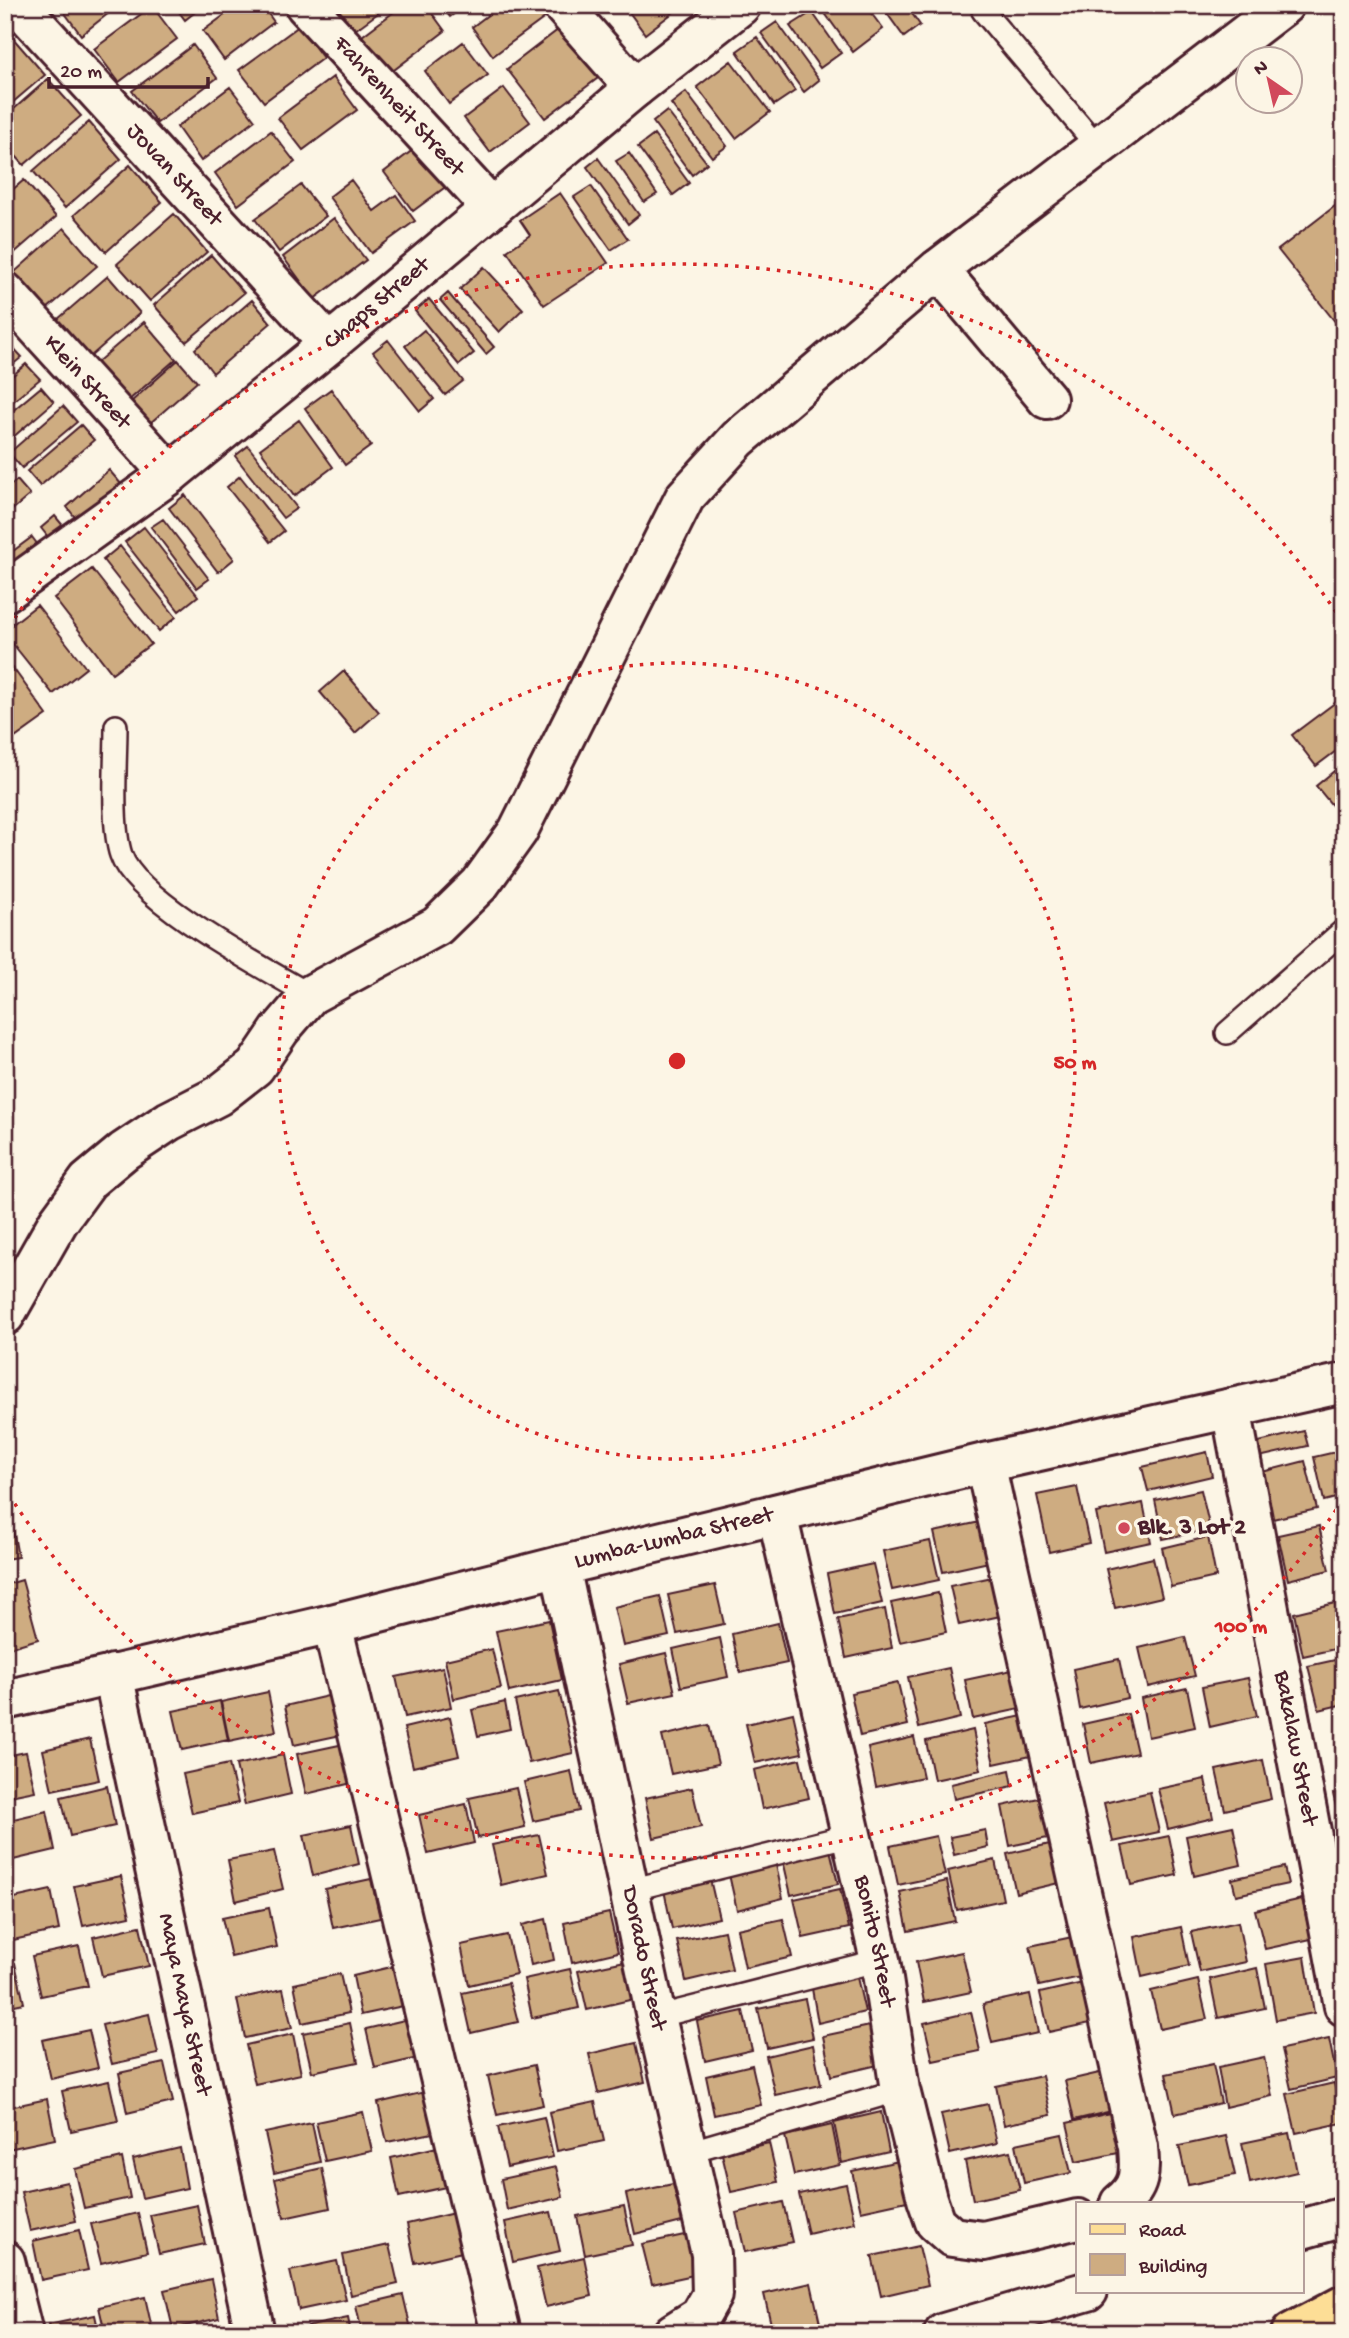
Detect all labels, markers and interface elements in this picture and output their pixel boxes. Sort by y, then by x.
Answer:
street label: Fahrenheit Street [326,29,472,184]
scale bar [49,46,208,90]
north arrow [1234,46,1304,116]
text: N [1250,56,1273,82]
text: 20 m [60,61,102,86]
street label: Jovan Street [119,117,230,235]
street label: Chaps Street [318,250,438,356]
street label: Klein Street [37,329,139,437]
centre of rings [665,1049,689,1073]
text: 50 m [1054,1052,1097,1077]
street label: Lumba-Lumba Street [571,1500,778,1576]
place label: Blk. 3 Lot 2 [1137,1514,1246,1543]
marker: Blk. 3 Lot 2 [1116,1520,1132,1536]
text: 100 m [1214,1616,1267,1641]
street label: Bakalaw Street [1266,1667,1324,1830]
street label: Bonito Street [846,1872,902,2011]
street label: Dorado Street [614,1882,674,2035]
street label: Maya Maya Street [150,1911,218,2100]
legend [1076,2202,1304,2292]
text: Road [1139,2220,1187,2245]
text: Building [1138,2256,1208,2281]

